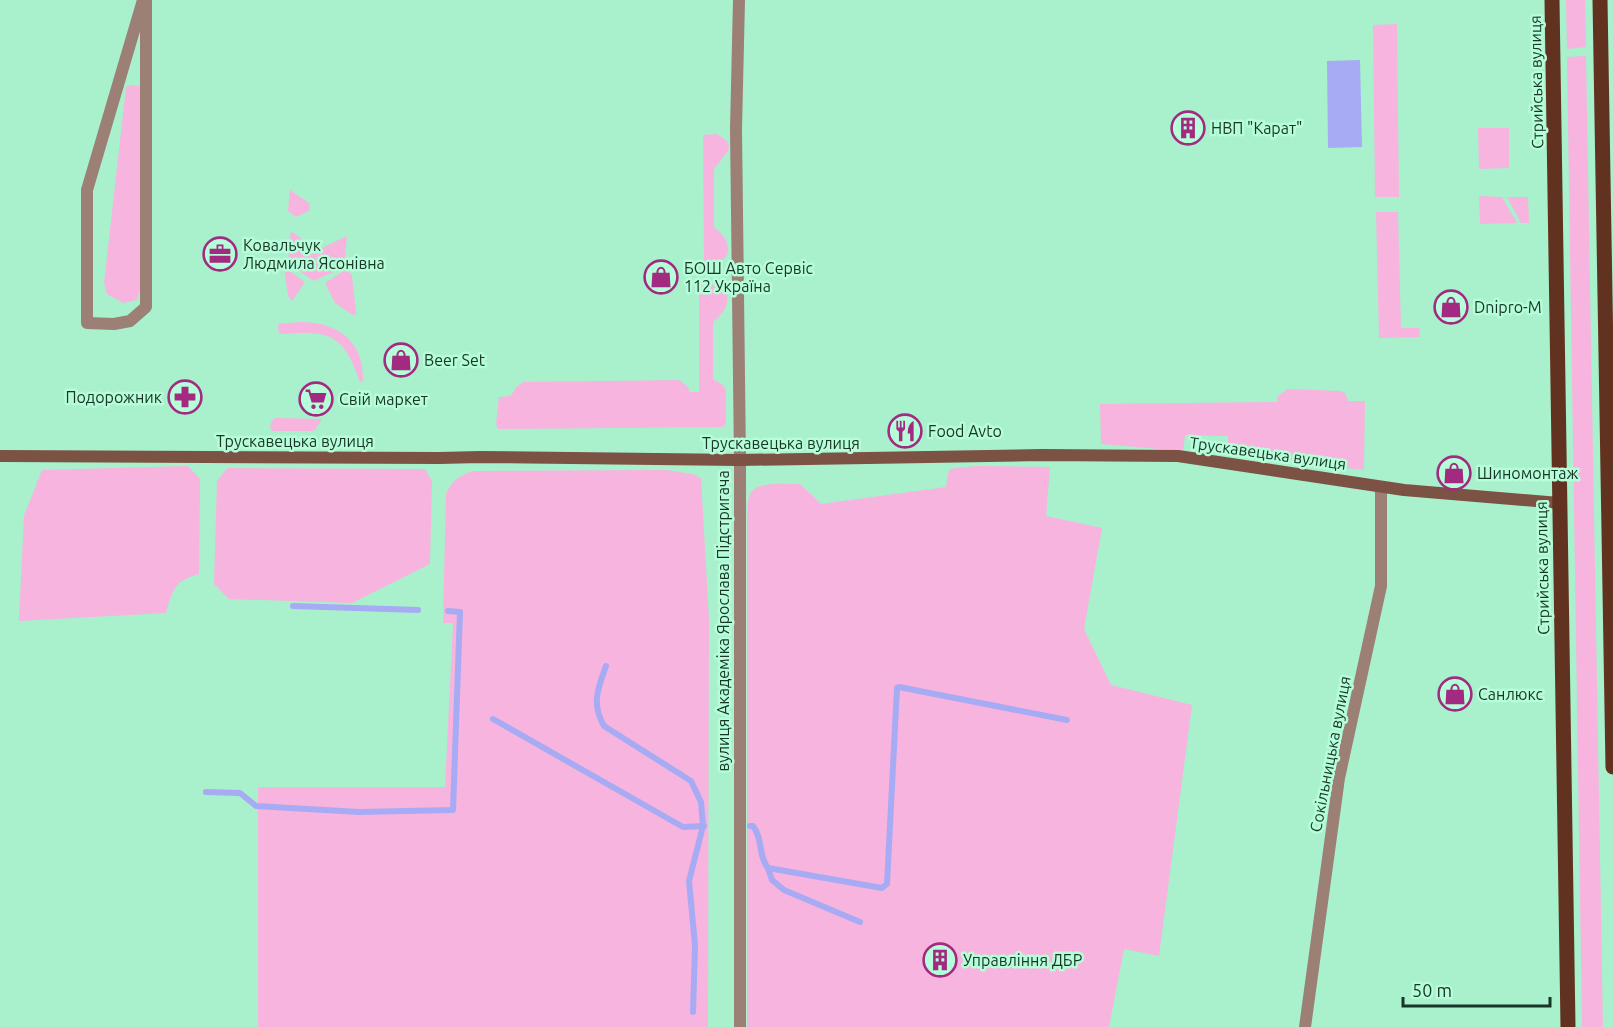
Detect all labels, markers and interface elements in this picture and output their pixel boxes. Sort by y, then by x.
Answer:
street label: Стрийська вулиця [1526,15,1546,149]
building icon: НВП "Карат" [1170,110,1206,146]
place label: НВП "Карат" [1211,119,1302,137]
office icon: Ковальчук Людмила Ясонівна [202,236,238,272]
place label: Ковальчук Людмила Ясонівна [243,236,385,272]
shop icon: БОШ Авто Сервіс 112 Україна [643,259,679,295]
place label: БОШ Авто Сервіс 112 Україна [684,259,814,295]
shop icon: Dnipro-M [1433,289,1469,325]
place label: Dnipro-M [1474,298,1542,316]
shop icon: Beer Set [383,342,419,378]
place label: Beer Set [424,351,486,369]
pharmacy icon: Подорожник [167,379,203,415]
supermarket icon: Свiй маркет [298,381,334,417]
place label: Подорожник [65,388,162,406]
place label: Свiй маркет [339,390,428,408]
restaurant icon: Food Avto [887,413,923,449]
place label: Food Avto [928,422,1002,440]
street label: Трускавецька вулиця [216,432,374,450]
street label: Трускавецька вулиця [1189,433,1347,473]
street label: Трускавецька вулиця [702,434,860,452]
shop icon: Шиномонтаж [1436,455,1472,491]
place label: Шиномонтаж [1477,464,1578,482]
street label: вулиця Академіка Ярослава Підстригача [714,470,732,772]
street label: Стрийська вулиця [1532,501,1552,635]
street label: Сокільницька вулиця [1306,675,1354,833]
shop icon: Санлюкс [1437,676,1473,712]
place label: Санлюкс [1478,685,1543,703]
building icon: Управління ДБР [922,942,958,978]
place label: Управління ДБР [963,951,1082,969]
scale bar [1403,970,1550,1008]
text: 50 m [1412,980,1452,1000]

